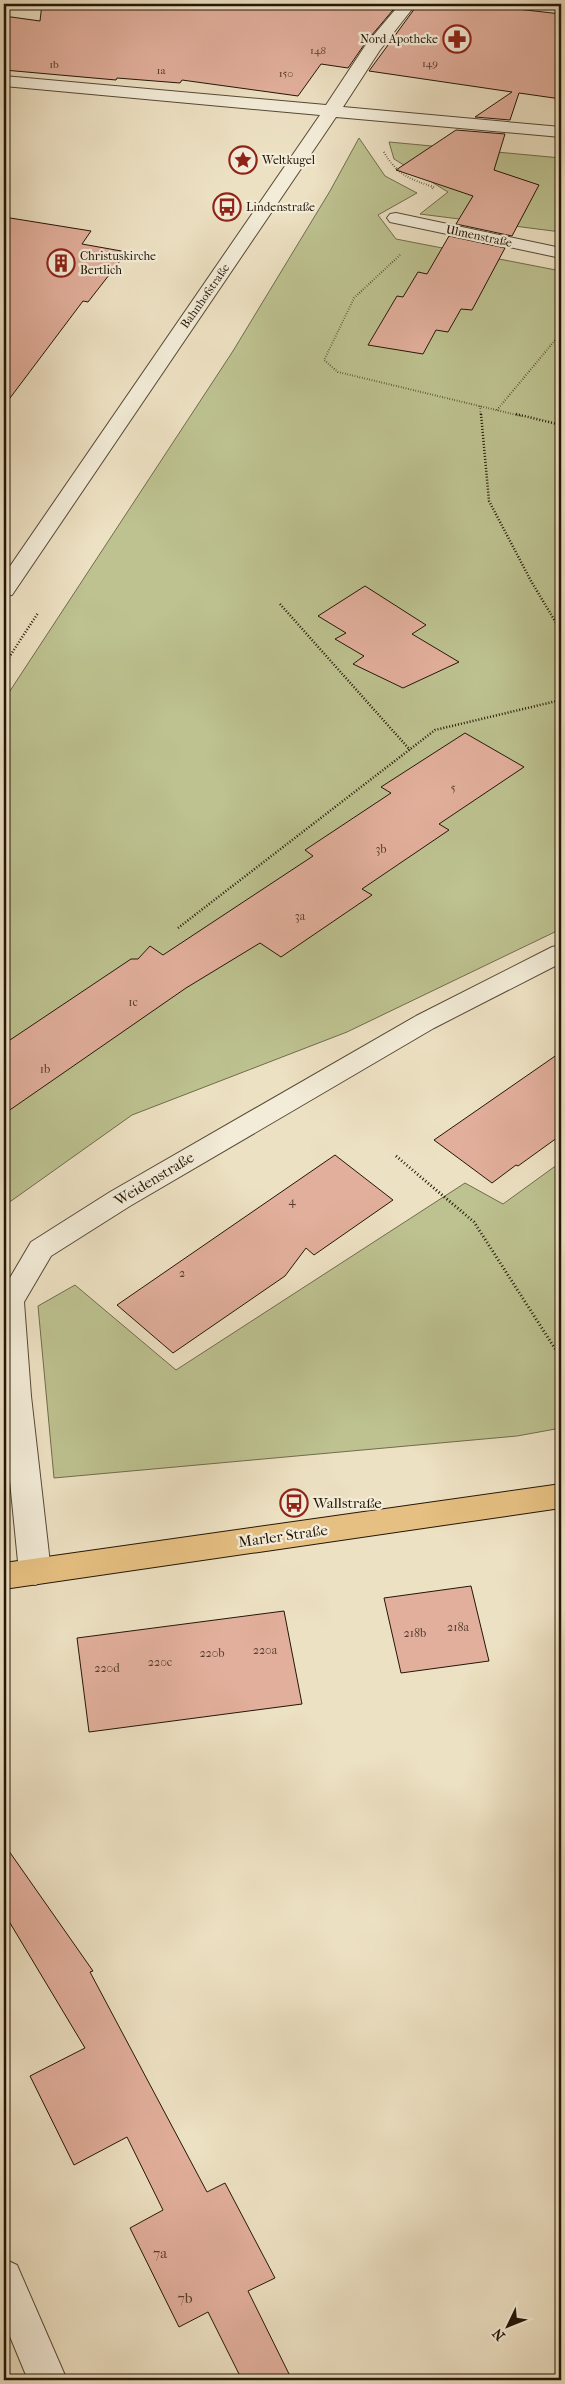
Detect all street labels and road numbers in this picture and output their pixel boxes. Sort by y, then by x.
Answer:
street label: Ulmenstraße [445,222,513,250]
street label: Bahnhofstraße [178,261,232,331]
street label: Weidenstraße [110,1148,198,1210]
street label: Marler Straße [237,1521,329,1551]

